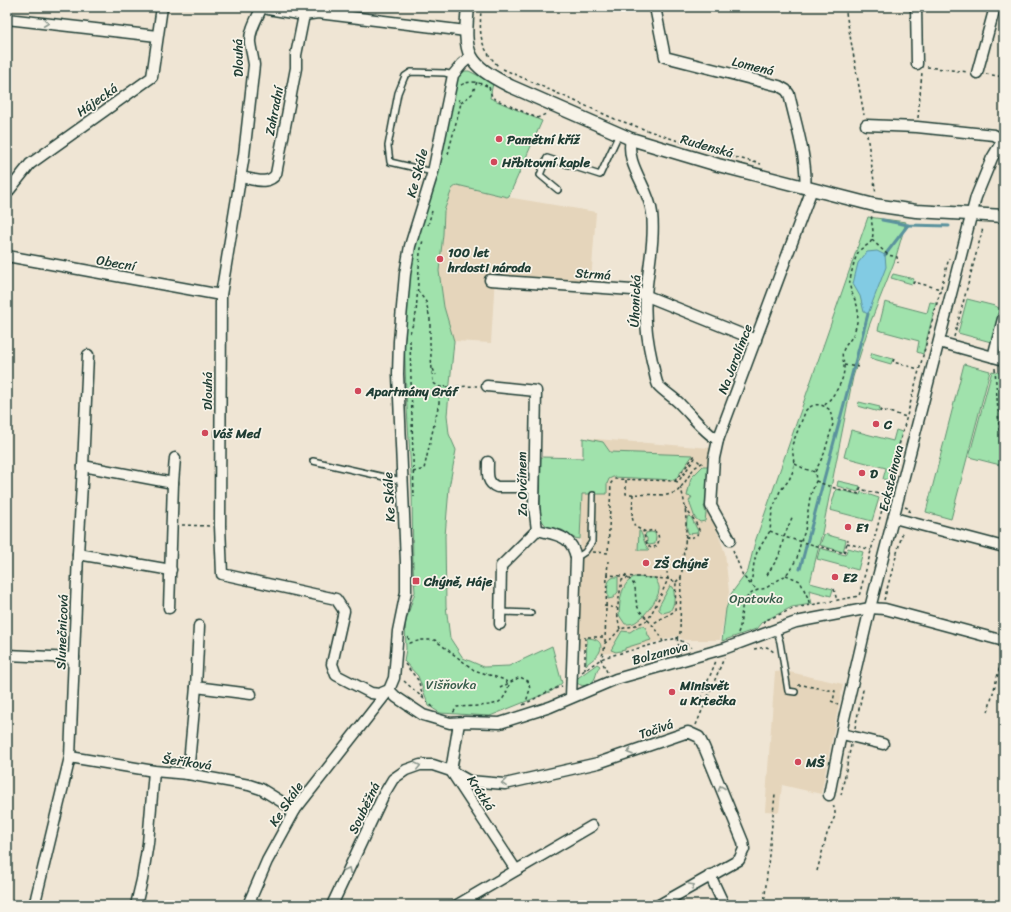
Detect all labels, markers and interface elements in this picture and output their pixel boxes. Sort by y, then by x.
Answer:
one-way arrow [43,19,49,28]
street label: Dlouhá [226,38,250,77]
street label: Lomená [729,50,777,82]
street label: Hájecká [71,77,123,123]
street label: Zahradní [258,83,290,138]
street label: Rudenská [678,127,737,165]
place label: Pamětní kříž [507,128,581,151]
marker: Pamětní kříž [494,134,504,144]
street label: Ke Skále [399,146,435,200]
place label: Hřbitovní kaple [501,151,591,174]
marker: Hřbitovní kaple [489,157,499,167]
place label: 100 let hrdosti národa [447,241,531,279]
street label: Obecní [95,248,139,278]
marker: 100 let hrdosti národa [435,254,445,264]
street label: Strmá [574,261,612,287]
street label: Úhonická [623,274,647,328]
street label: Na Jarolímce [711,320,759,398]
street label: Dlouhá [196,371,219,410]
place label: Apartmány Gráf [365,380,460,403]
marker: Apartmány Gráf [353,386,363,396]
place label: C [883,413,893,436]
marker: C [871,419,881,429]
place label: Váš Med [213,422,261,445]
marker: Váš Med [200,428,210,438]
street label: Ecksteinova [872,442,910,514]
street label: Za Ovčínem [510,451,534,517]
place label: D [870,462,878,485]
marker: D [857,468,867,478]
street label: Ke Skále [376,471,402,523]
place label: E1 [856,516,869,539]
marker: E1 [843,522,853,532]
place label: ZŠ Chýně [653,552,709,575]
marker: ZŠ Chýně [641,558,651,568]
place label: E2 [843,566,858,589]
place label: Chýně, Háje [423,570,493,593]
marker: E2 [830,572,840,582]
marker: Chýně, Háje [411,576,421,586]
park label: Opatovka [729,587,783,610]
street label: Slunečnicová [49,593,75,670]
street label: Bolzanova [629,634,691,672]
park label: Višňovka [426,673,477,696]
place label: Minisvět u Krtečka [679,674,736,712]
marker: Minisvět u Krtečka [667,687,677,697]
street label: Točivá [636,712,677,746]
street label: Šeříková [161,747,214,777]
one-way arrow [626,747,633,755]
place label: MŠ [805,751,826,774]
marker: MŠ [793,757,803,767]
one-way arrow [415,763,422,771]
street label: Krátká [461,770,501,816]
street label: Ke Skále [262,777,310,831]
street label: Souběžná [342,778,387,838]
one-way arrow [501,779,507,787]
one-way arrow [718,785,726,793]
one-way arrow [343,866,351,874]
one-way arrow [688,883,696,890]

